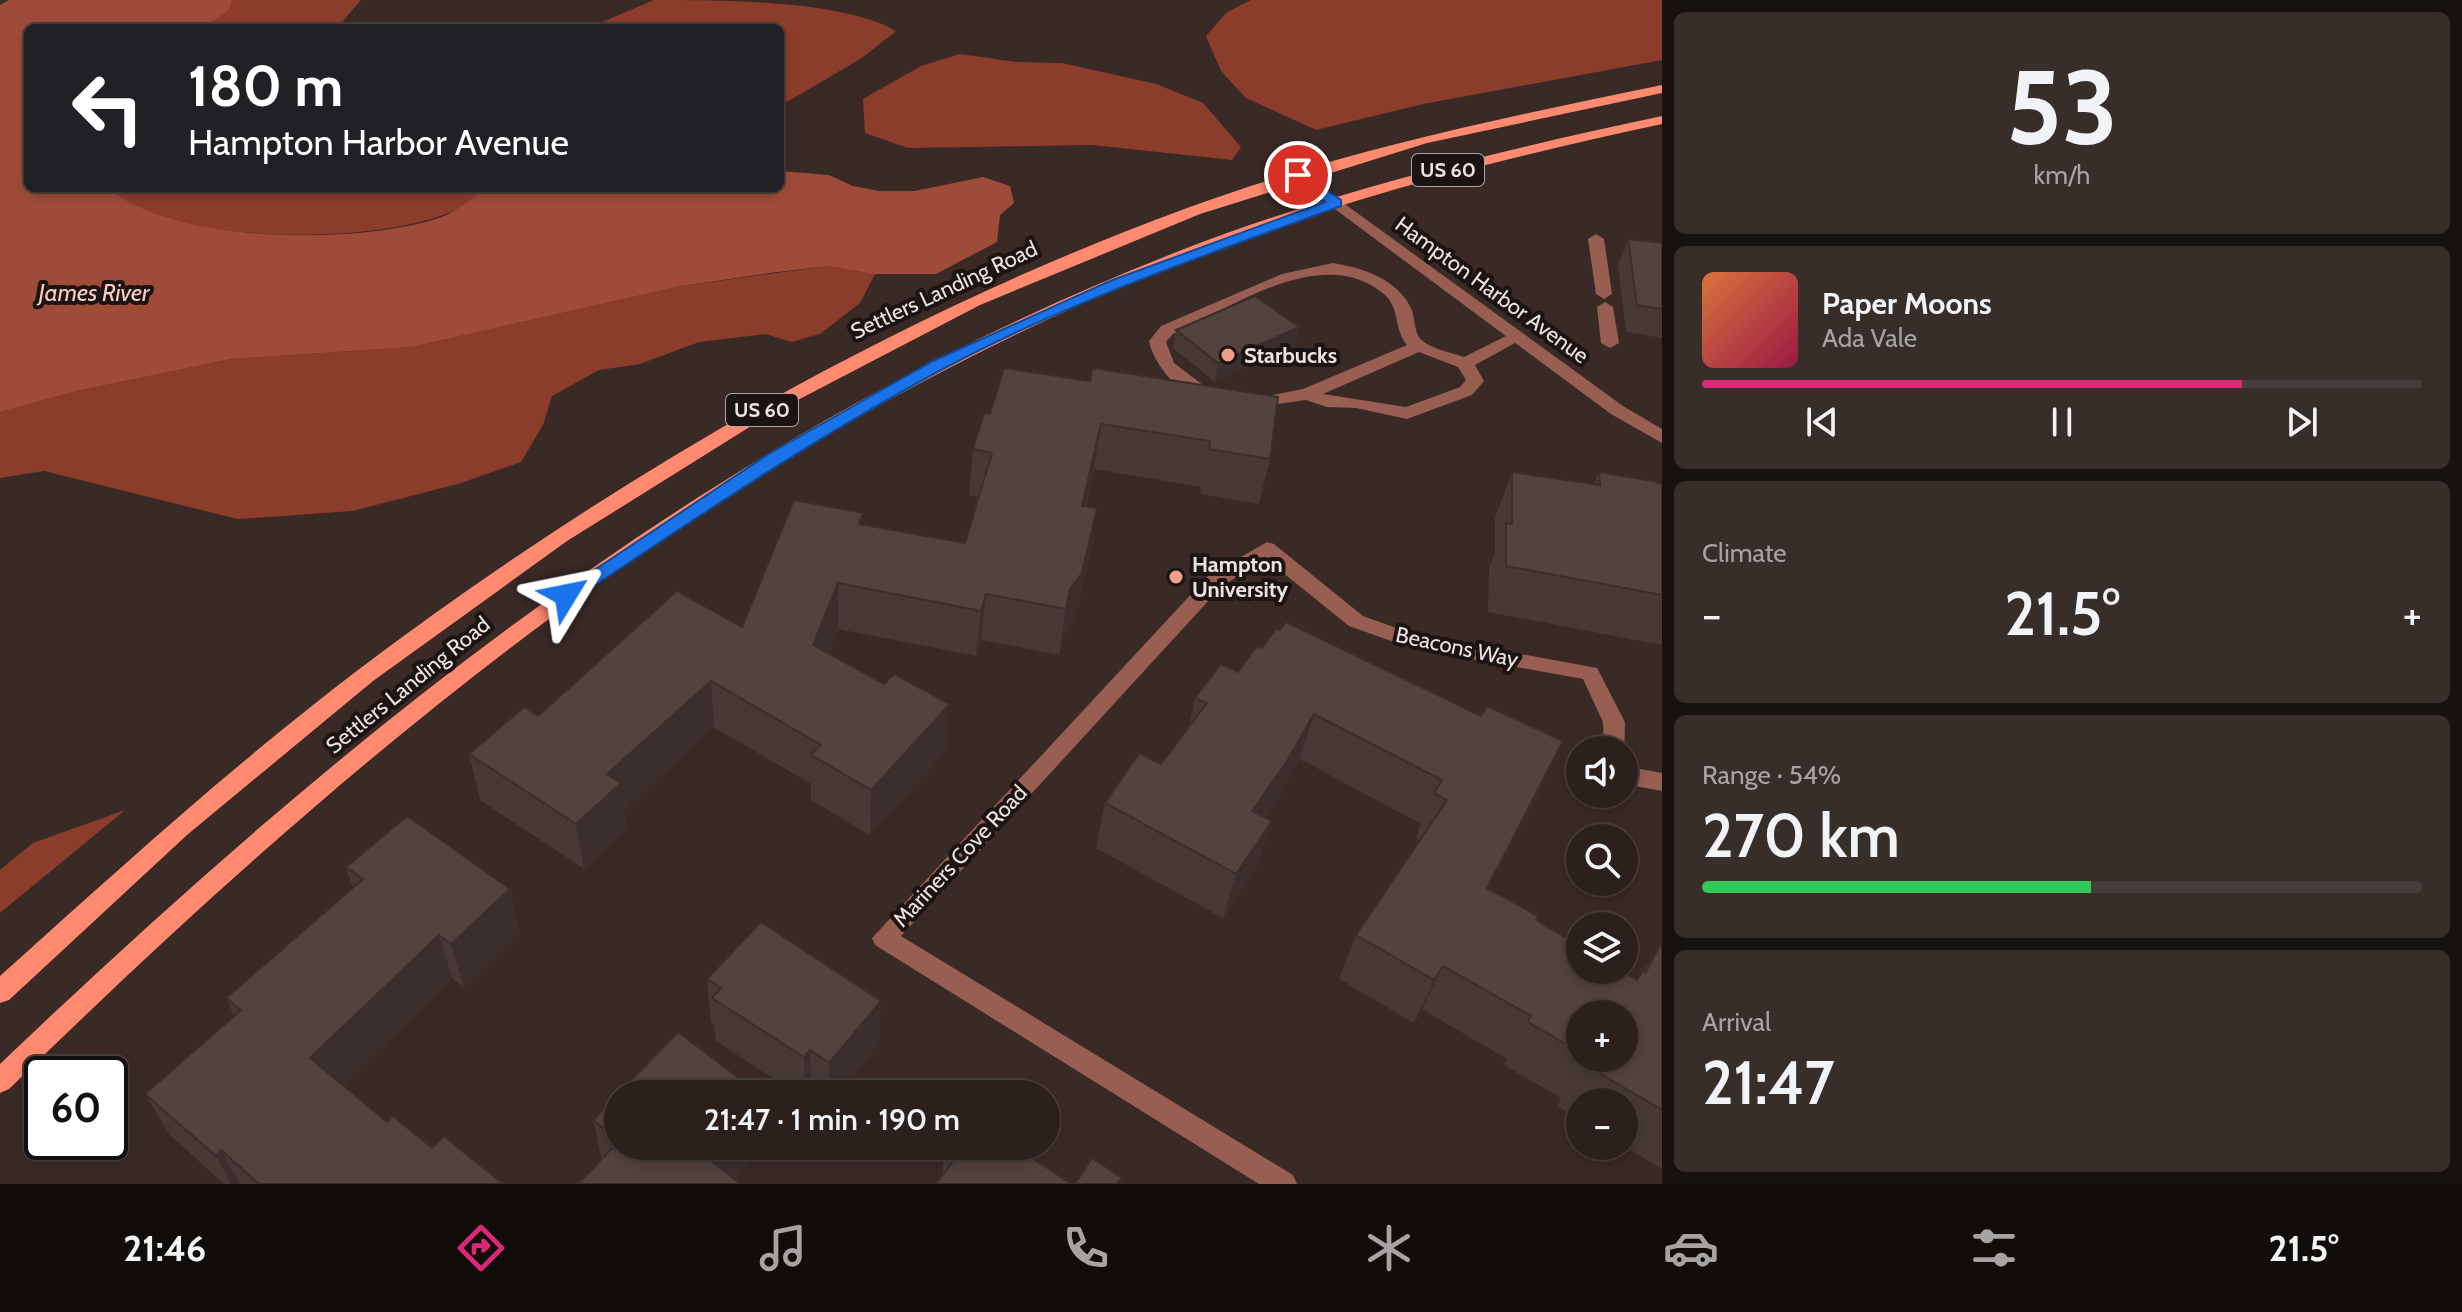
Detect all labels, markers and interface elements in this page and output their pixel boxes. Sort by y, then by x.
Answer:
text: 53 [2006,44,2118,170]
text: 180 m [188,52,343,120]
icon: left [56,56,160,160]
text: Hampton Harbor Avenue [188,120,569,164]
pin [1264,141,1332,209]
icon: arrive [1276,153,1320,197]
road number: US 60 [1412,154,1484,186]
text: km/h [2034,159,2090,191]
street label: Hampton Harbor Avenue [1390,211,1594,369]
street label: Settlers Landing Road [846,235,1042,345]
water label: James River [37,278,151,307]
text: Paper Moons [1822,285,1992,322]
text: Ada Vale [1822,322,1917,354]
place label: Starbucks [1244,342,1337,369]
marker: Starbucks [1219,346,1237,364]
road number: US 60 [726,394,798,426]
icon: previous [1800,400,1844,444]
icon: pause [2040,400,2084,444]
icon: next [2280,400,2324,444]
text: Climate [1702,537,1787,569]
place label: Hampton University [1192,551,1288,603]
position arrow [524,553,608,637]
marker: Hampton University [1167,568,1185,586]
text: 21.5° [2004,577,2120,650]
text: − [1702,588,1721,641]
text: + [2403,588,2422,641]
street label: Settlers Landing Road [321,611,495,759]
street label: Beacons Way [1393,621,1521,673]
map controls [1566,736,1638,1160]
button: sound [1566,736,1638,808]
text: Range · 54% [1702,759,1841,791]
street label: Mariners Cove Road [887,779,1033,933]
text: 270 km [1702,799,1900,872]
button: search [1566,824,1638,896]
button: layers [1566,912,1638,984]
button: + [1566,1000,1638,1072]
text: Arrival [1702,1006,1771,1038]
text: 21:47 [1702,1046,1835,1119]
speed limit sign: 60 [24,1056,128,1160]
button: − [1566,1088,1638,1160]
text: 21:47 · 1 min · 190 m [704,1101,960,1138]
icon: directions [453,1220,509,1276]
icon: music [755,1220,811,1276]
icon: phone [1058,1220,1114,1276]
icon: climate [1361,1220,1417,1276]
icon: car [1663,1220,1719,1276]
icon: filters [1966,1220,2022,1276]
text: 21:46 [123,1226,206,1270]
text: 21.5° [2269,1226,2339,1270]

